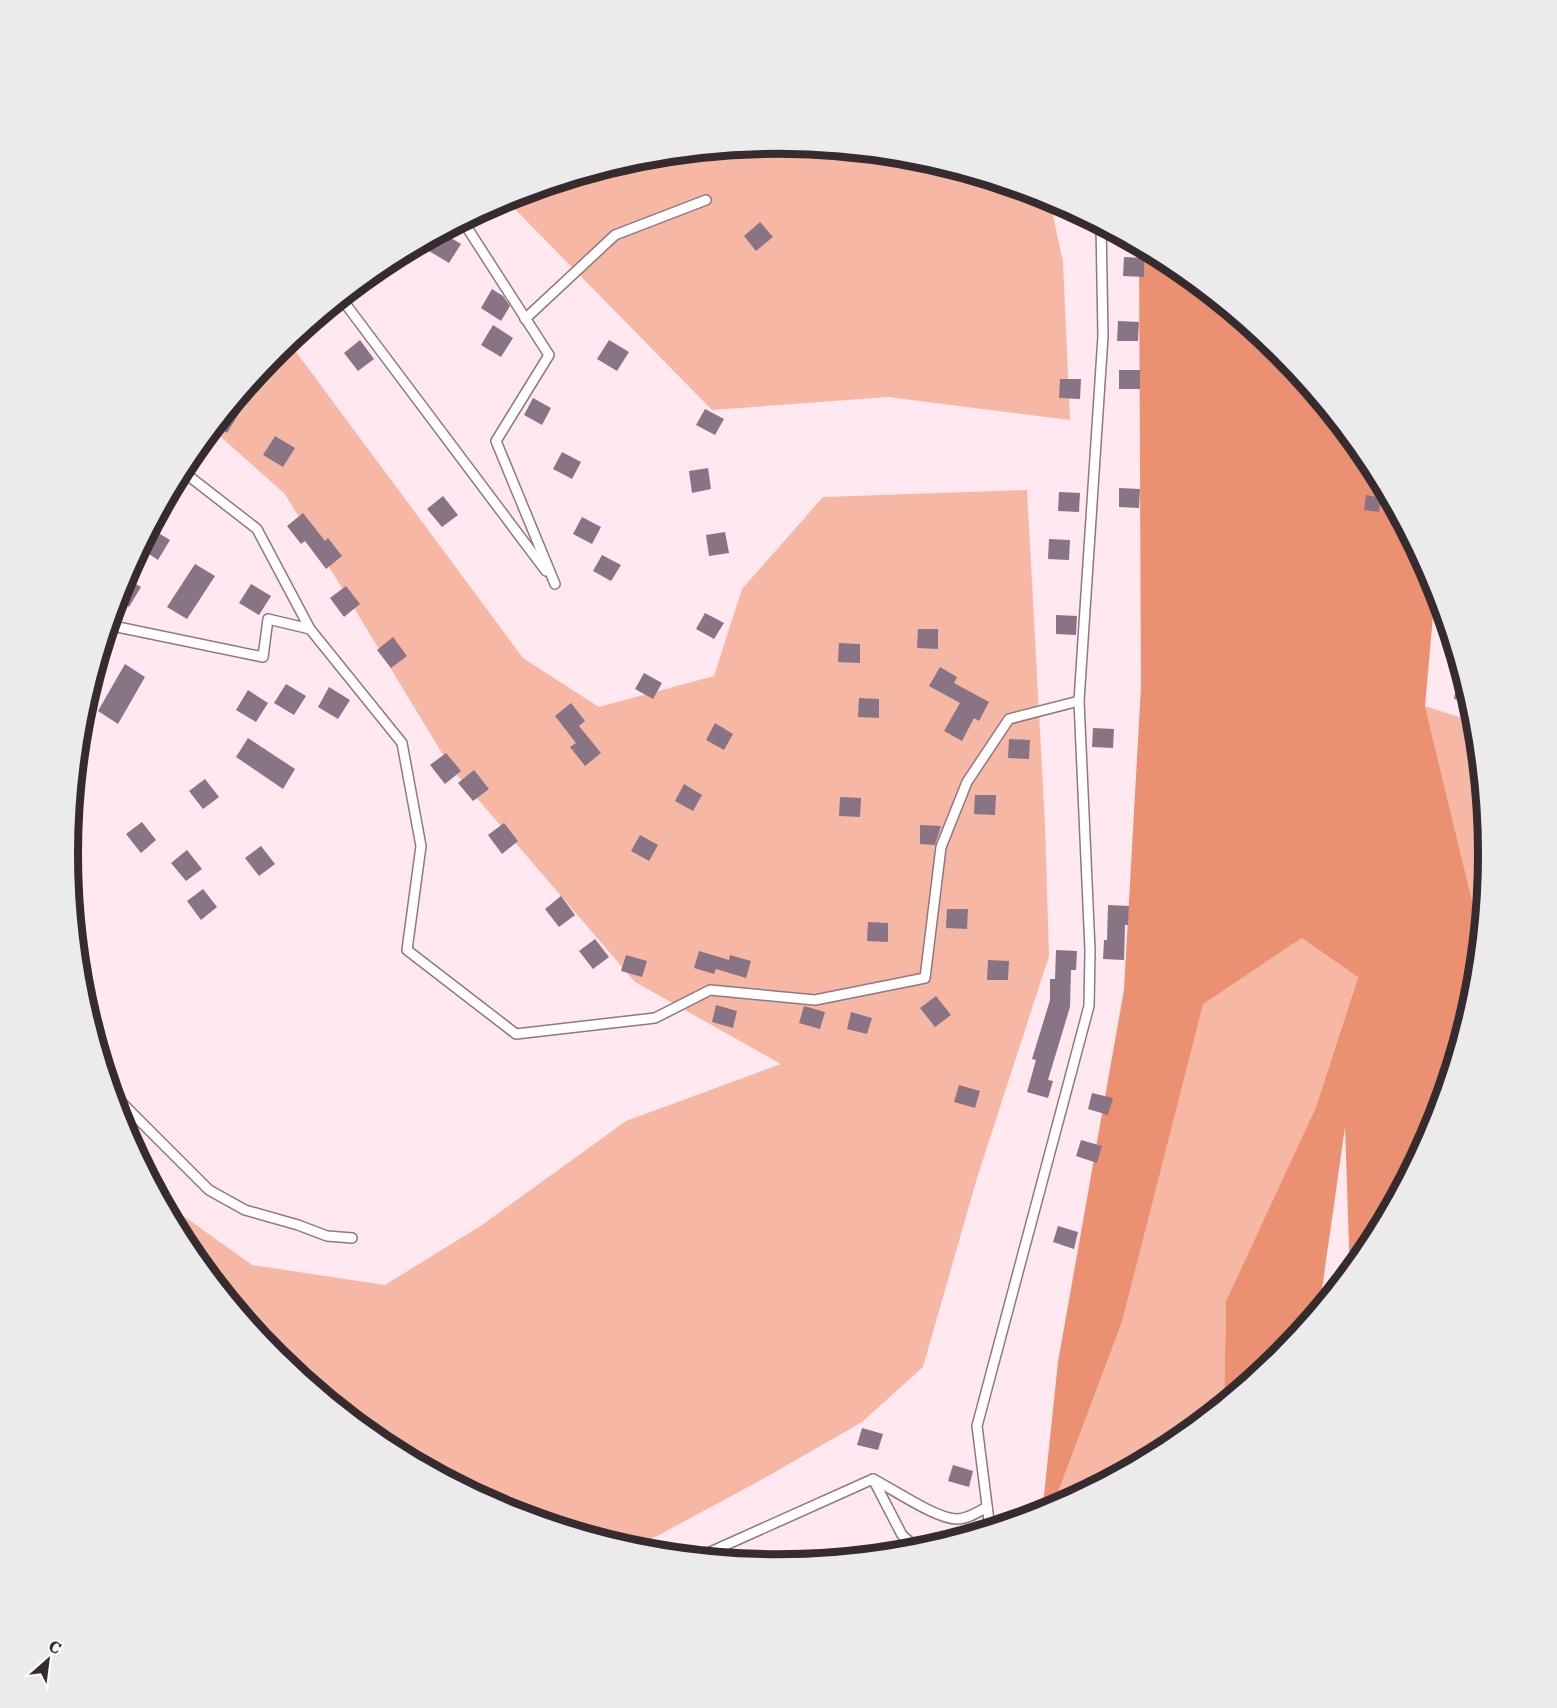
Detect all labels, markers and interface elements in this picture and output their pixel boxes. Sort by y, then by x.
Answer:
north arrow [18,1630,78,1690]
text: С [45,1636,64,1658]

